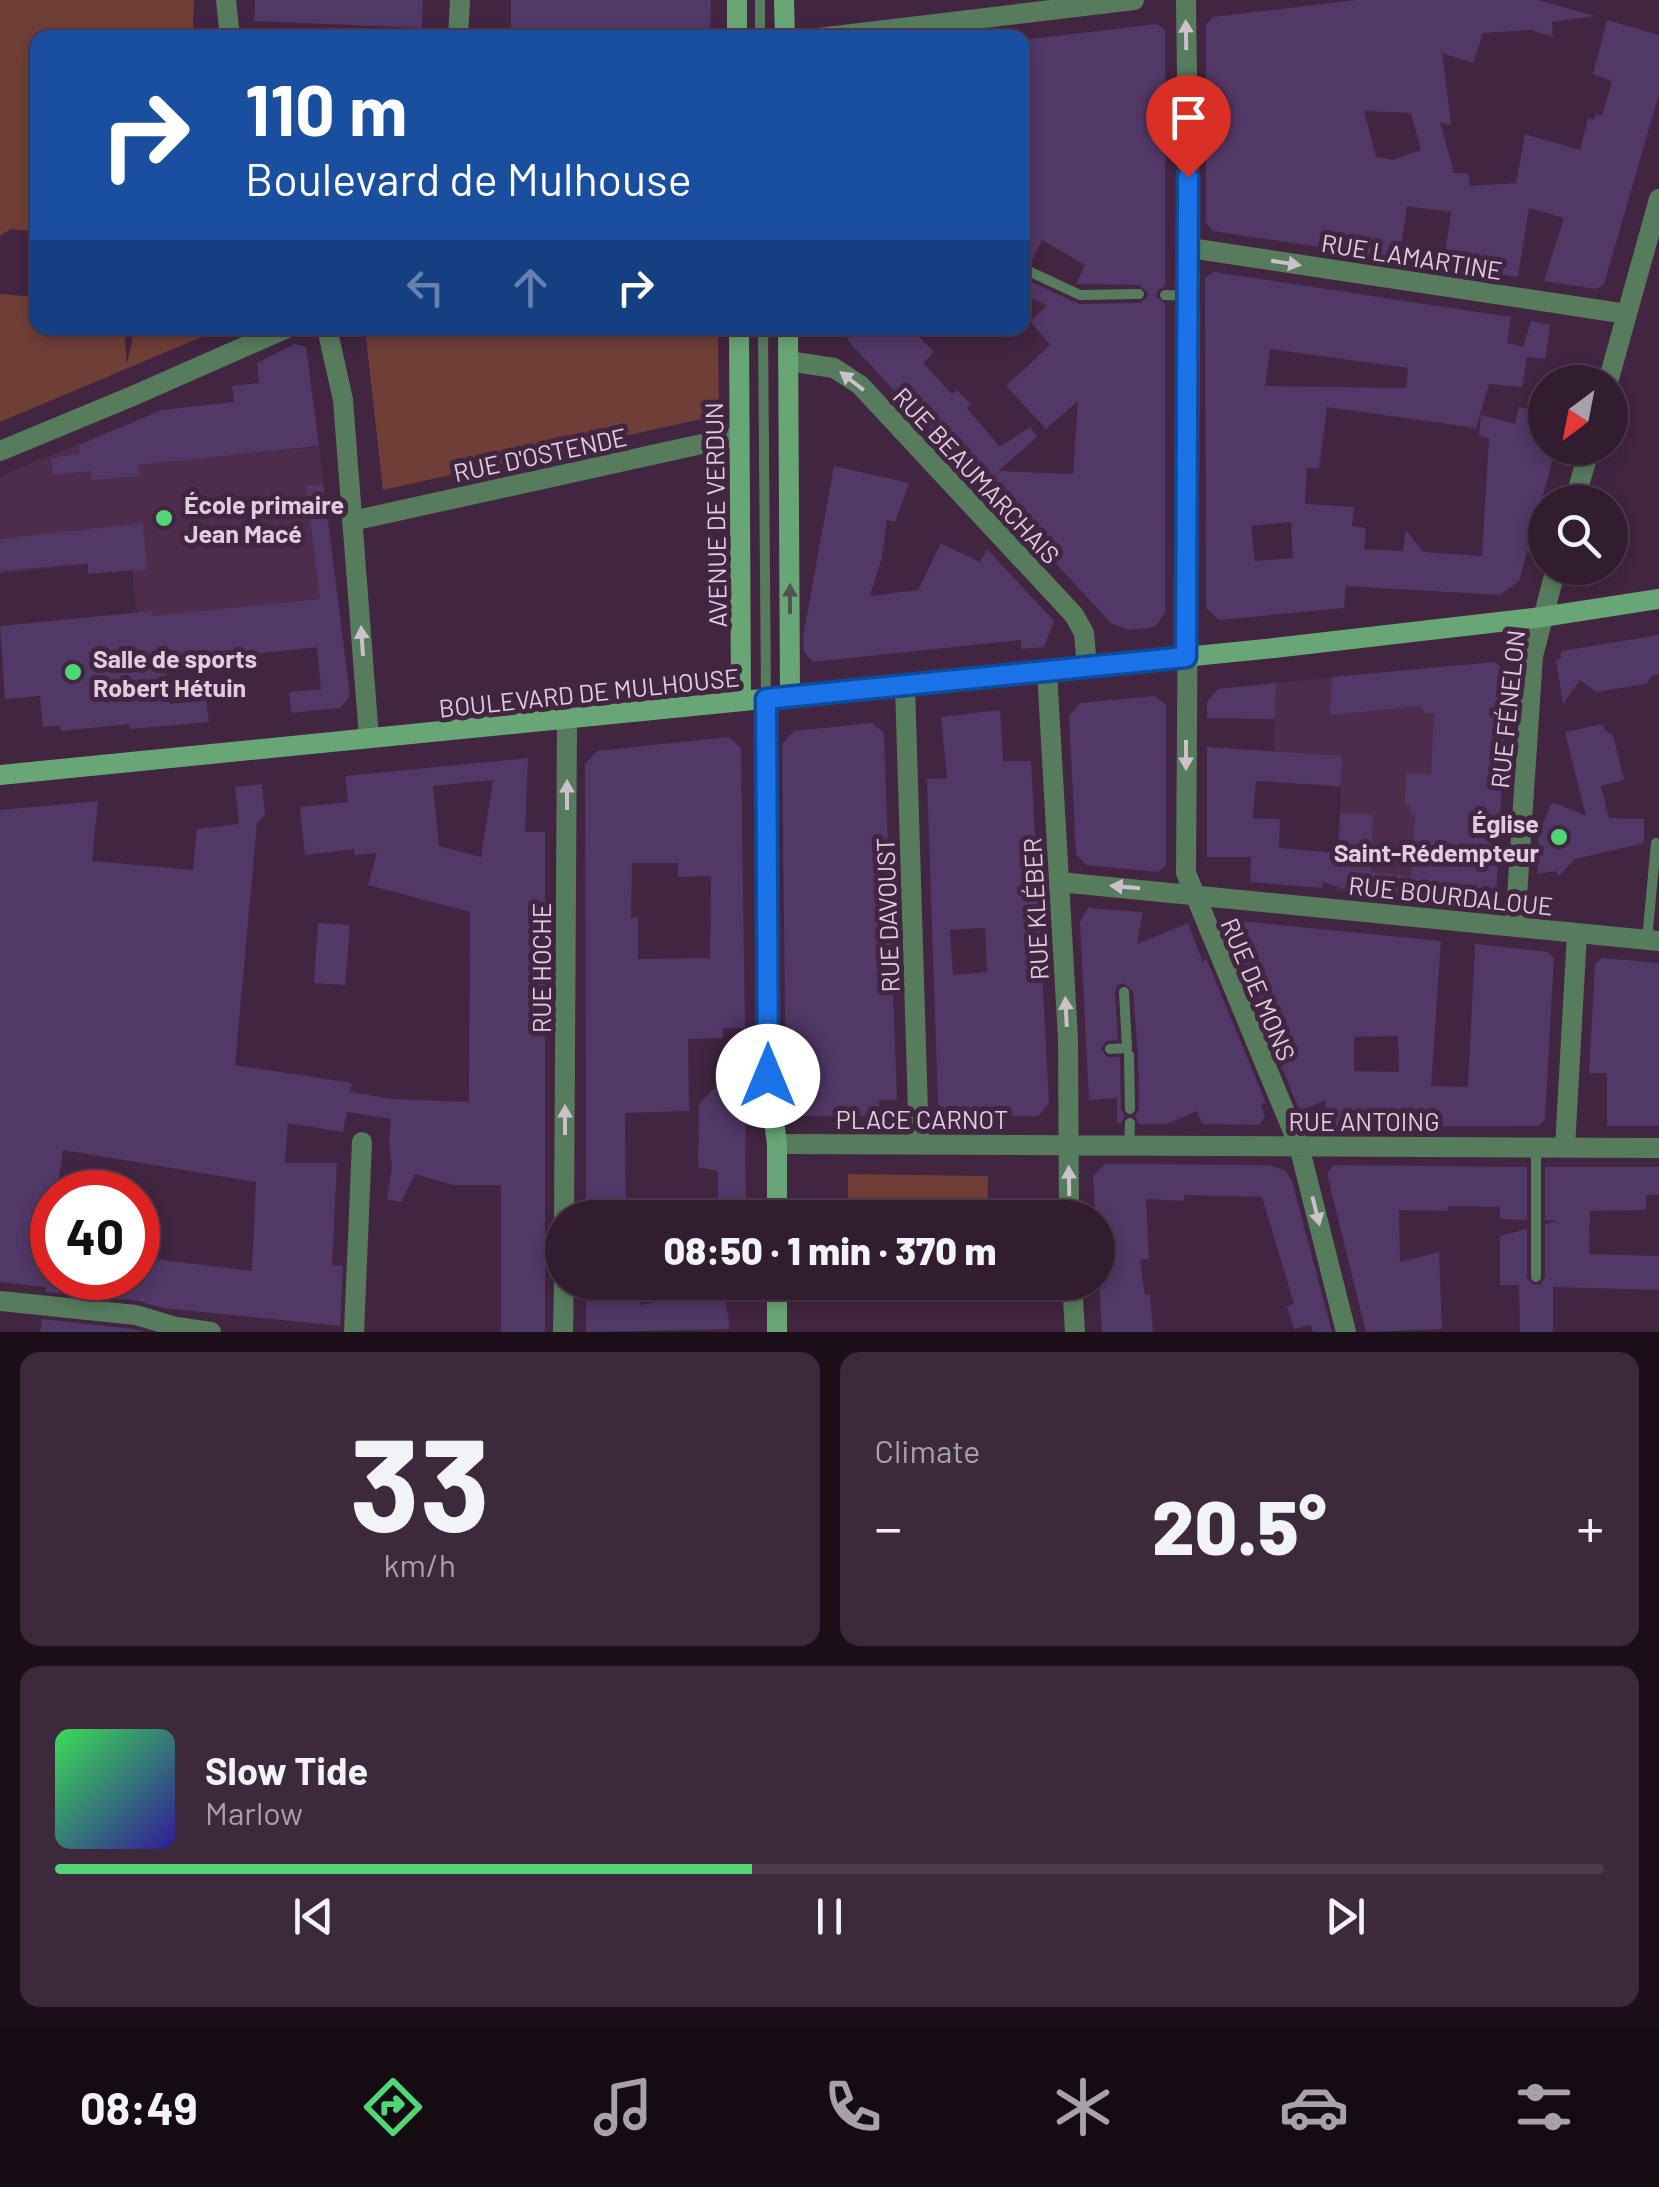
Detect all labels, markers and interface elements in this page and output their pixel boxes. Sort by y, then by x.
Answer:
one-way arrow [1178,18,1194,50]
text: 110 m [245,66,407,150]
icon: right [80,70,210,200]
pin [1146,75,1231,178]
icon: arrive [1161,90,1216,145]
text: Boulevard de Mulhouse [245,151,692,205]
street label: RUE LAMARTINE [1319,227,1505,285]
one-way arrow [1271,255,1302,271]
icon: left [398,260,453,315]
icon: ahead [503,260,558,315]
icon: right [608,260,663,315]
north arrow [1528,365,1628,465]
map controls [1528,365,1628,585]
one-way arrow [840,371,865,392]
street label: RUE BEAUMARCHAIS [888,381,1066,569]
street label: AVENUE DE VERDUN [698,402,732,628]
street label: RUE D'OSTENDE [451,421,629,487]
button: search [1528,485,1628,585]
place label: École primaire Jean Macé [184,489,344,548]
marker: École primaire Jean Macé [153,507,175,529]
one-way arrow [782,582,798,614]
one-way arrow [353,624,369,656]
street label: RUE FÉNELON [1484,628,1530,790]
place label: Salle de sports Robert Hétuin [93,643,257,702]
marker: Salle de sports Robert Hétuin [62,661,84,683]
street label: BOULEVARD DE MULHOUSE [437,661,741,723]
one-way arrow [1178,739,1194,771]
one-way arrow [559,779,575,811]
place label: Église Saint-Rédempteur [1334,808,1539,867]
marker: Église Saint-Rédempteur [1548,826,1570,848]
street label: RUE DAVOUST [869,837,905,993]
street label: RUE KLÉBER [1016,837,1054,981]
street label: RUE BOURDALOUE [1347,869,1555,921]
one-way arrow [1109,879,1141,895]
street label: RUE HOCHE [526,903,556,1033]
street label: RUE DE MONS [1215,913,1303,1065]
one-way arrow [1058,996,1074,1028]
position arrow [716,1024,820,1128]
one-way arrow [557,1104,573,1136]
street label: PLACE CARNOT [836,1104,1008,1134]
street label: RUE ANTOING [1289,1106,1439,1136]
one-way arrow [1061,1165,1077,1197]
speed limit sign: 40 [30,1170,160,1300]
one-way arrow [1308,1196,1324,1227]
text: 08:50 · 1 min · 370 m [664,1227,996,1273]
text: 33 [350,1402,490,1558]
text: Climate [875,1431,980,1469]
text: 20.5° [1152,1480,1327,1570]
text: − [875,1493,902,1559]
text: + [1576,1493,1604,1559]
text: km/h [384,1545,456,1583]
text: Slow Tide [205,1747,368,1793]
text: Marlow [205,1793,303,1831]
icon: previous [286,1889,341,1944]
icon: pause [802,1889,857,1944]
icon: next [1318,1889,1373,1944]
icon: directions [358,2072,428,2142]
icon: music [588,2072,658,2142]
icon: phone [818,2072,888,2142]
icon: climate [1048,2072,1118,2142]
icon: car [1279,2072,1349,2142]
icon: filters [1509,2072,1579,2142]
text: 08:49 [80,2080,198,2134]

